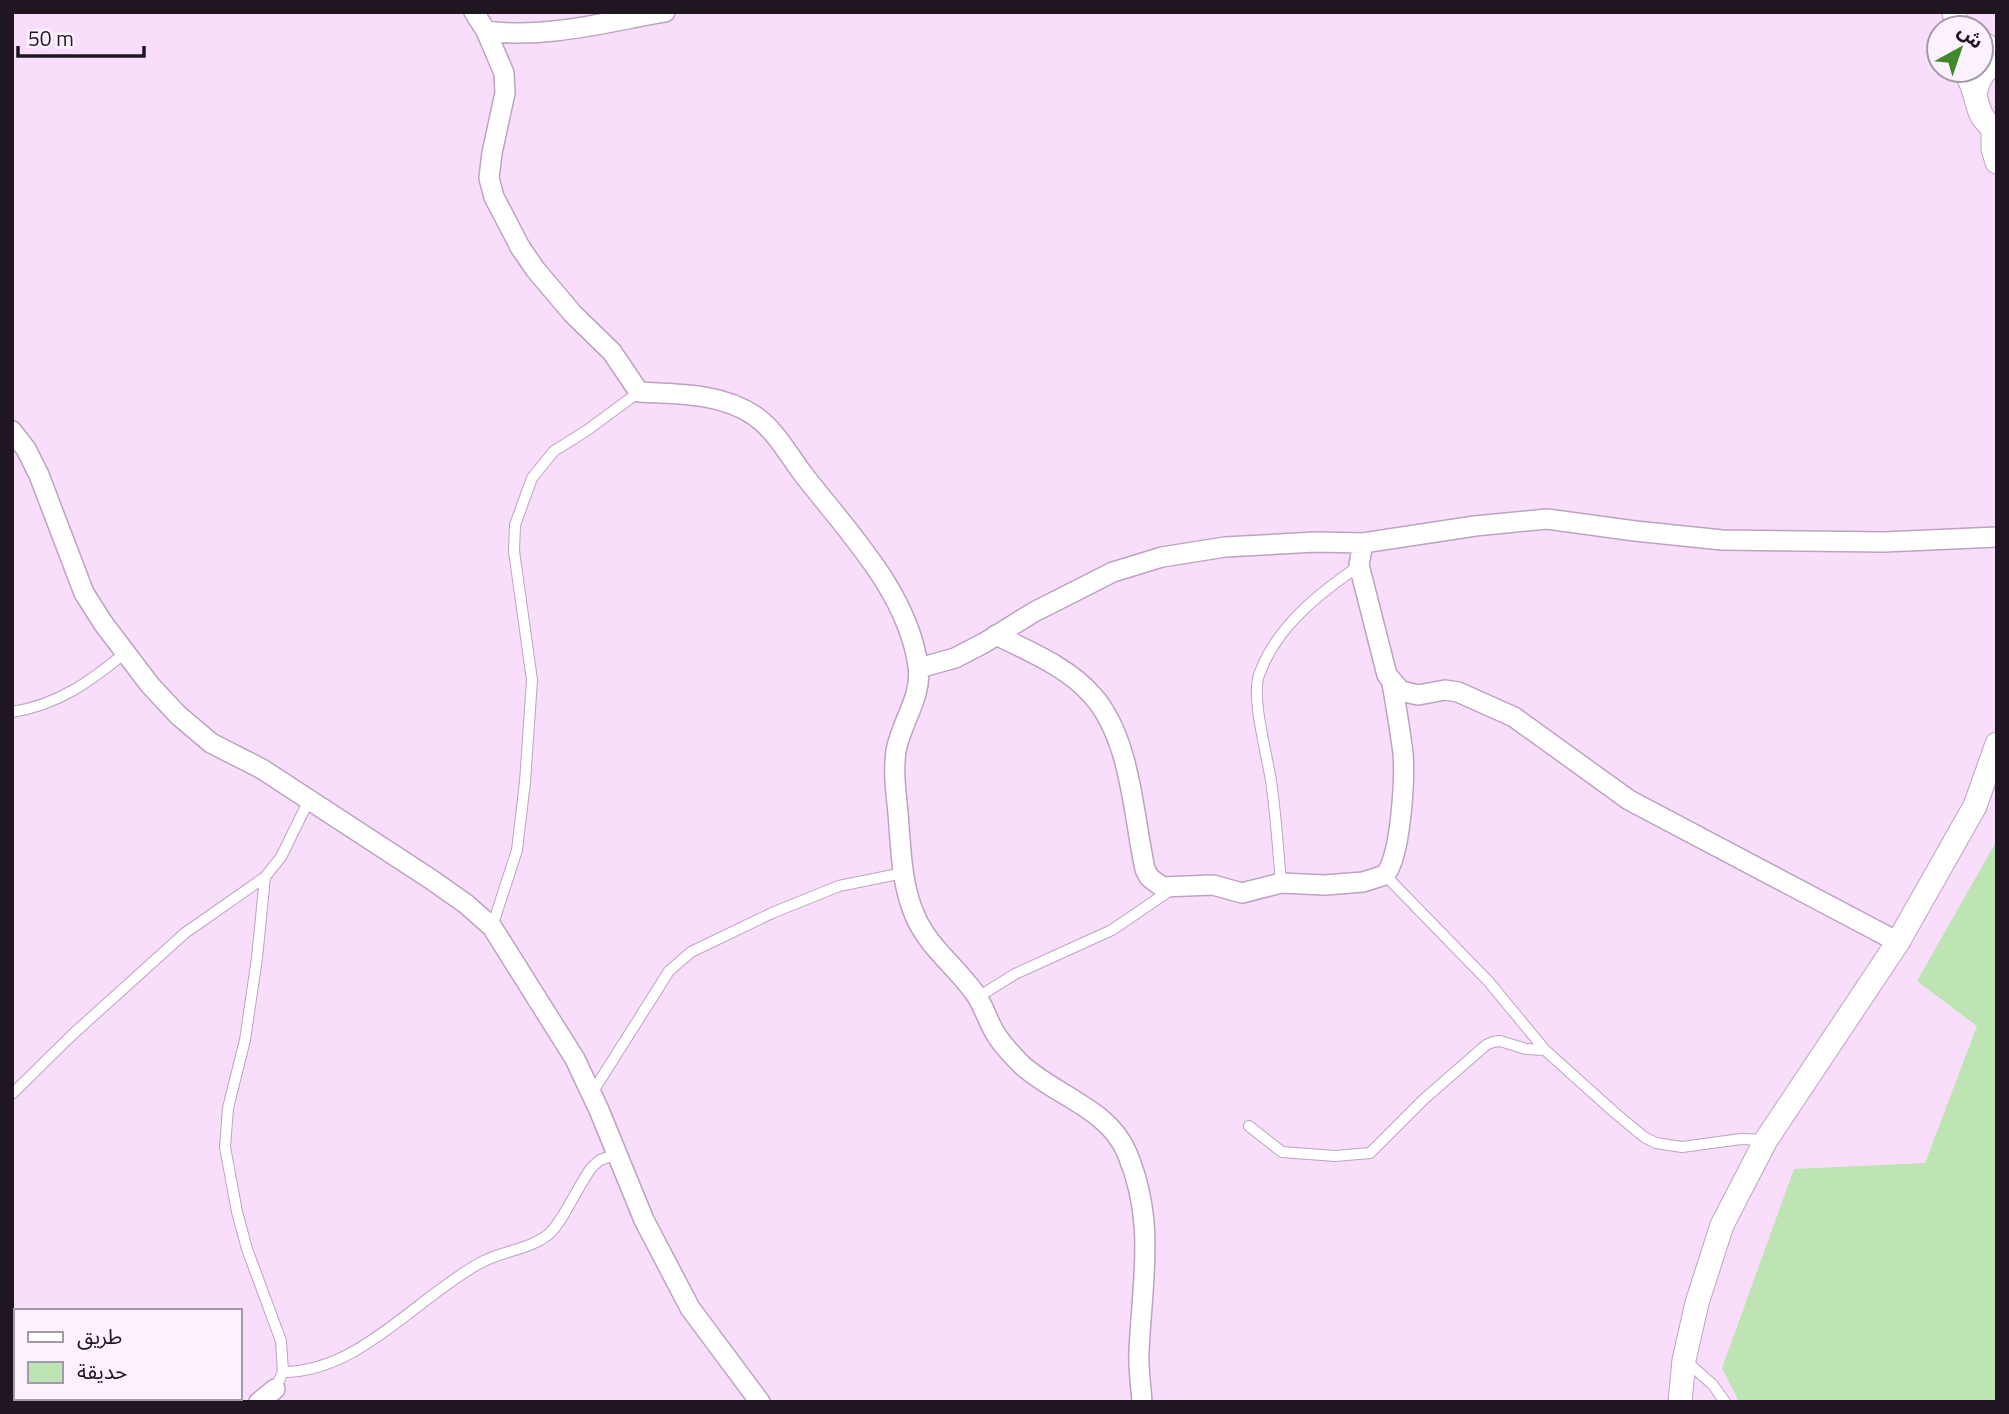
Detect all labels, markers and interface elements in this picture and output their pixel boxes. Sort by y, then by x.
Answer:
scale bar [18,14,144,58]
north arrow [1925,14,1995,84]
text: ش [1952,16,1991,55]
text: 50 m [28,22,74,54]
legend [14,1309,242,1400]
text: طريق [77,1320,122,1352]
text: حديقة [77,1355,127,1387]

